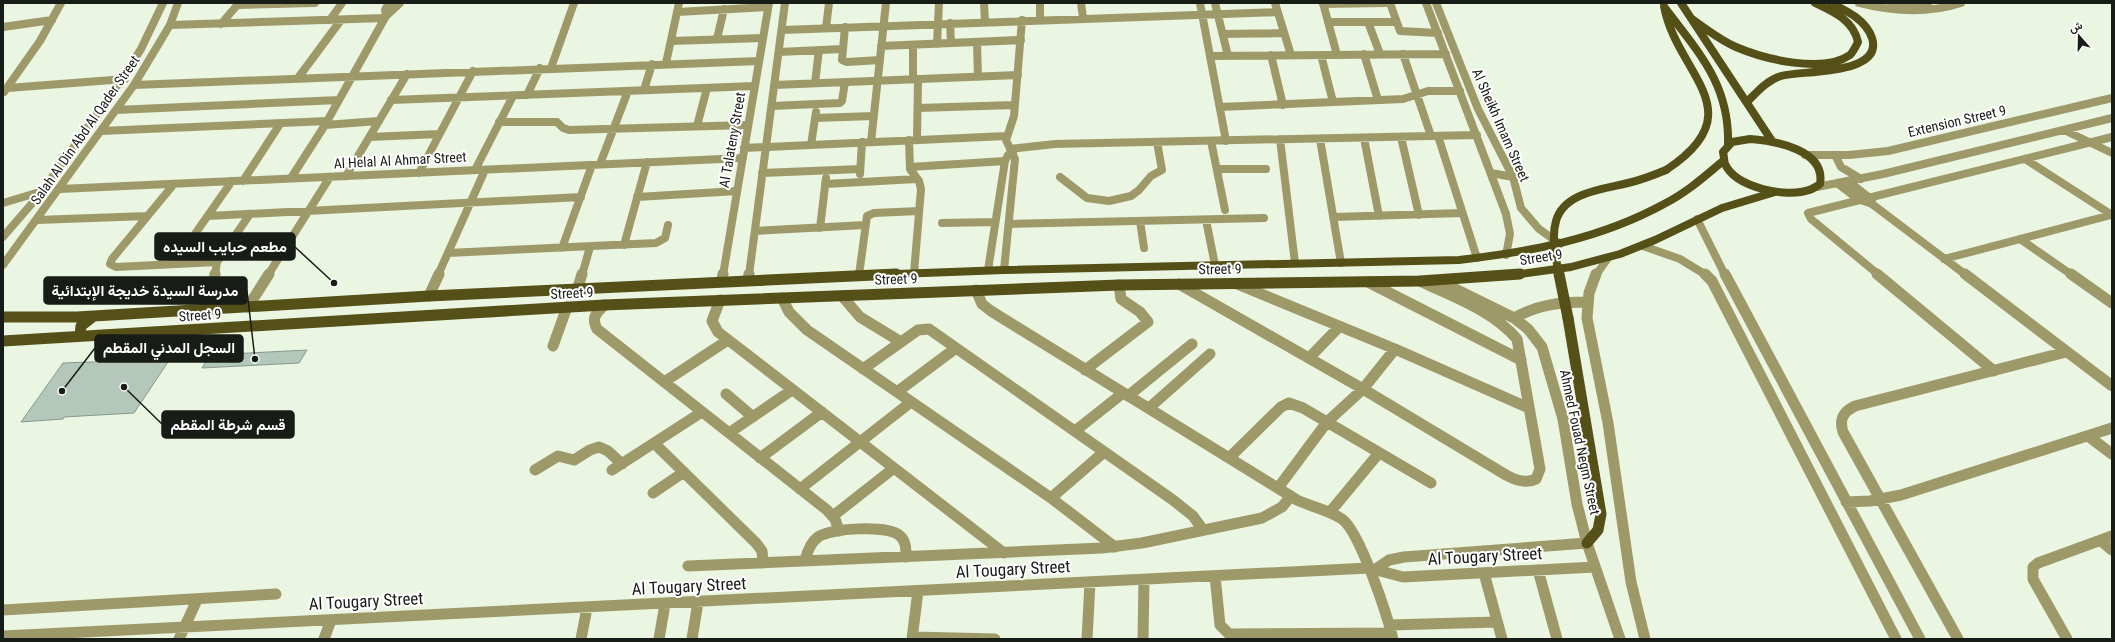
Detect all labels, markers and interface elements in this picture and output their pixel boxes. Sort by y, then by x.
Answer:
north arrow [2059,16,2099,56]
text: ش [2067,19,2084,35]
street label: Salah Al Din Abd Al Qader Street [27,52,143,208]
street label: Al Sheikh Imam Street [1469,66,1533,184]
street label: Al Talateny Street [716,91,748,189]
street label: Extension Street 9 [1906,102,2008,140]
street label: Al Helal Al Ahmar Street [333,149,467,171]
callout: مطعم حبايب السيده [155,233,295,260]
text: مطعم حبايب السيده [163,238,287,257]
street label: Street 9 [1519,246,1563,268]
street label: Street 9 [1198,261,1242,277]
street label: Street 9 [874,270,918,288]
callout: مدرسة السيدة خديجة الإبتدائية [44,277,247,304]
text: مدرسة السيدة خديجة الإبتدائية [51,282,239,301]
street label: Street 9 [550,284,594,302]
street label: Street 9 [178,306,222,324]
callout: السجل المدني المقطم [95,335,243,362]
text: السجل المدني المقطم [103,339,235,361]
street label: Ahmed Fouad Negm Street [1557,368,1603,516]
callout: قسم شرطة المقطم [162,411,294,438]
text: قسم شرطة المقطم [170,416,286,435]
street label: Al Tougary Street [1427,543,1543,569]
street label: Al Tougary Street [955,556,1071,582]
street label: Al Tougary Street [631,573,747,599]
street label: Al Tougary Street [308,588,424,614]

